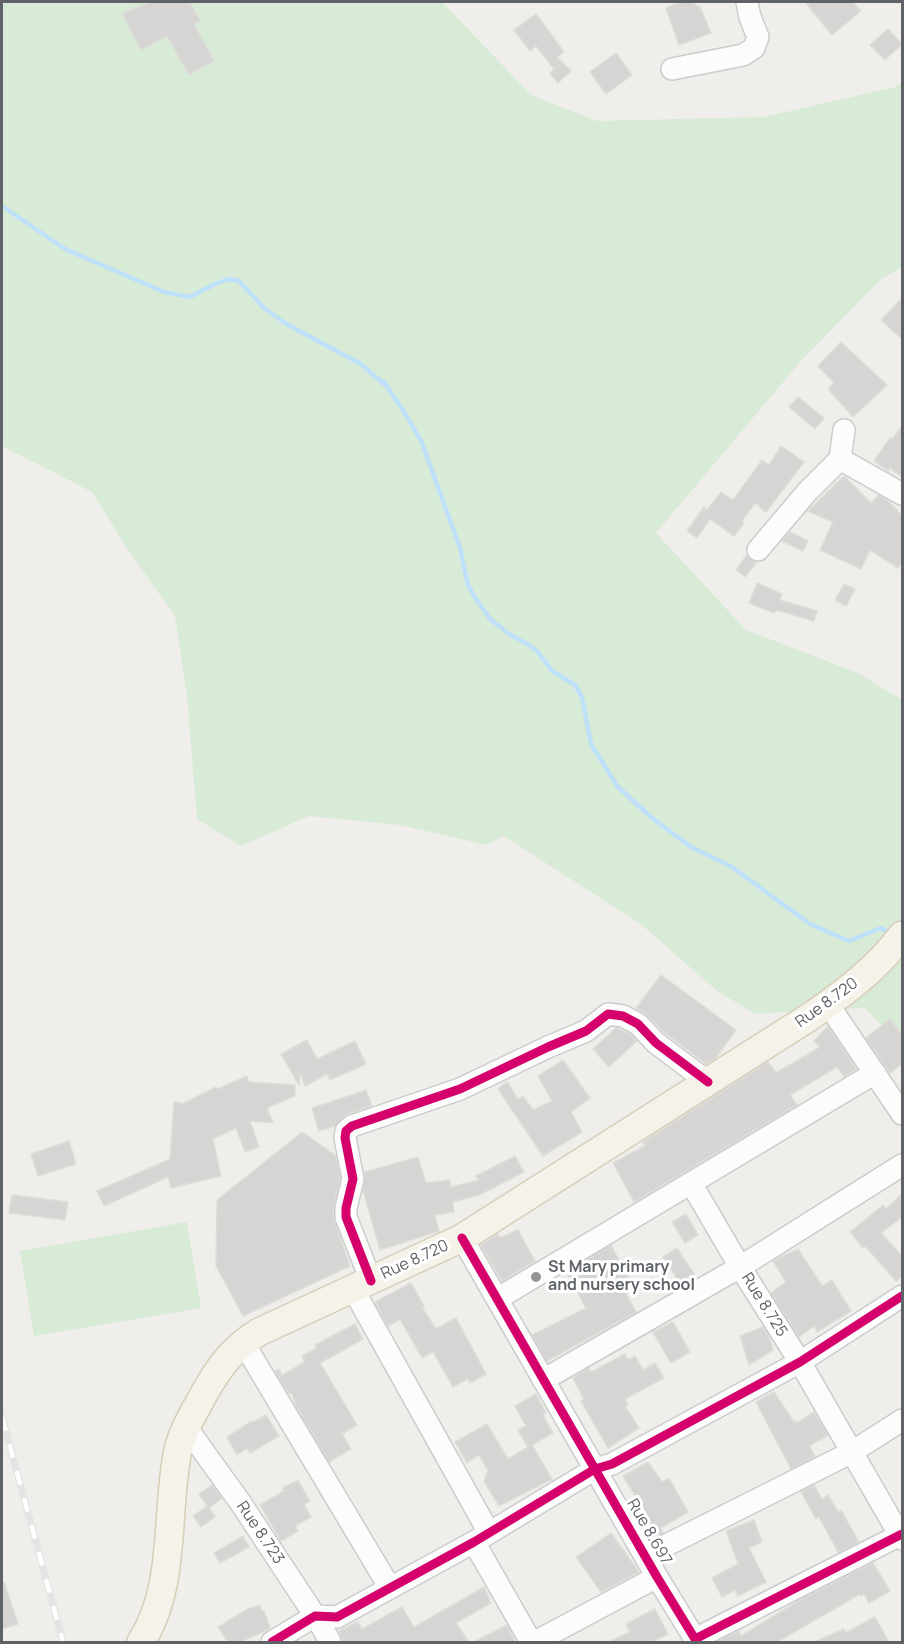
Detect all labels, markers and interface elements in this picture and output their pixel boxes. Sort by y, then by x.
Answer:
street label: Rue 8.720 [792,974,862,1032]
street label: Rue 8.720 [378,1236,452,1284]
place label: St Mary primary and nursery school [548,1258,695,1296]
street label: Rue 8.725 [737,1269,791,1341]
marker: St Mary primary and nursery school [529,1270,543,1284]
street label: Rue 8.697 [622,1496,676,1568]
street label: Rue 8.723 [232,1498,288,1568]

